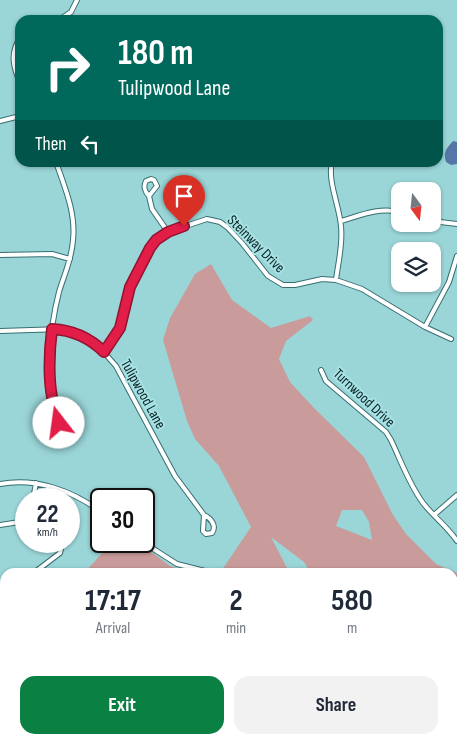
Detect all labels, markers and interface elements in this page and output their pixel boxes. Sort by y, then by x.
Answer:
text: 180 m [118,32,194,75]
icon: right [35,35,100,100]
text: Tulipwood Lane [118,75,230,102]
icon: left [76,130,104,158]
text: Then [35,133,66,156]
pin [163,175,205,226]
icon: arrive [170,182,198,210]
north arrow [391,182,441,232]
map controls [391,182,441,292]
street label: Steinway Drive [223,211,289,277]
button: layers [391,242,441,292]
street label: Tulipwood Lane [116,356,170,432]
street label: Turnwood Drive [329,365,399,431]
position arrow [32,396,84,448]
speed limit sign: 30 [90,488,155,553]
text: 22 [37,499,58,530]
text: km/h [37,525,58,540]
text: 17:17 [85,583,141,619]
text: 2 [230,583,243,619]
text: 580 [331,583,373,619]
text: Arrival [96,619,130,638]
text: min [226,619,246,638]
text: m [347,619,357,638]
button: Exit [20,676,224,734]
button: Share [234,676,438,734]

